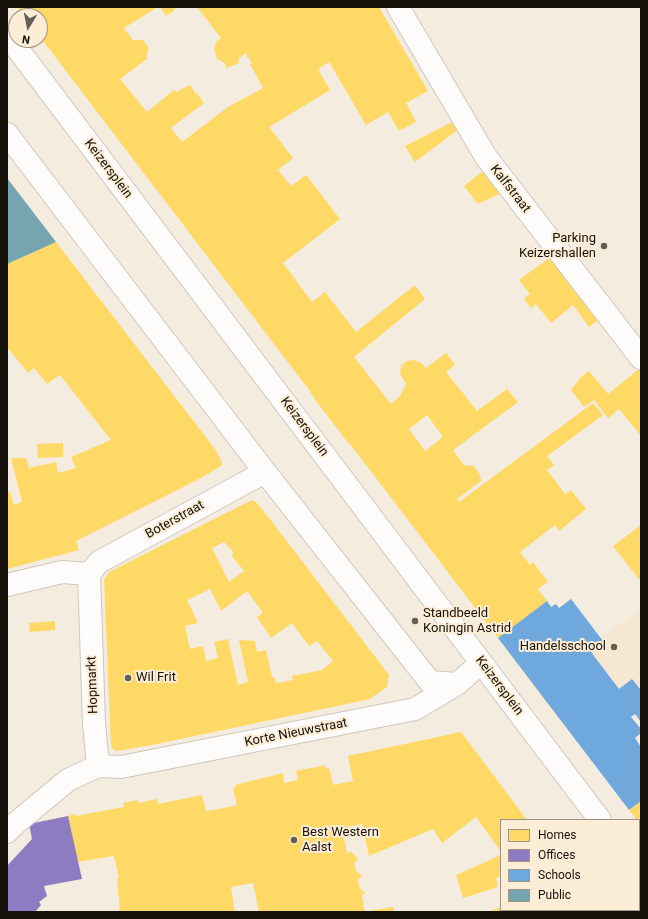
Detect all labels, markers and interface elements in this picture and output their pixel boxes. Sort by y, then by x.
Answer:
north arrow [8,8,48,48]
text: N [21,32,31,46]
street label: Keizersplein [81,136,135,202]
street label: Kalfstraat [486,162,534,216]
place label: Parking Keizershallen [519,231,596,262]
marker: Parking Keizershallen [599,241,609,251]
street label: Keizersplein [277,394,331,460]
street label: Boterstraat [143,498,207,542]
place label: Standbeeld Koningin Astrid [423,606,511,637]
marker: Standbeeld Koningin Astrid [410,616,420,626]
place label: Handelsschool [520,639,606,655]
marker: Handelsschool [609,642,619,652]
street label: Keizersplein [472,653,526,719]
street label: Hopmarkt [84,656,102,714]
place label: Wil Frit [136,670,176,686]
marker: Wil Frit [123,673,133,683]
street label: Korte Nieuwstraat [243,715,349,751]
legend [500,819,640,911]
place label: Best Western Aalst [302,825,379,856]
text: Homes [538,828,576,842]
marker: Best Western Aalst [289,835,299,845]
text: Offices [538,848,575,862]
text: Schools [538,868,581,882]
text: Public [538,888,571,902]

